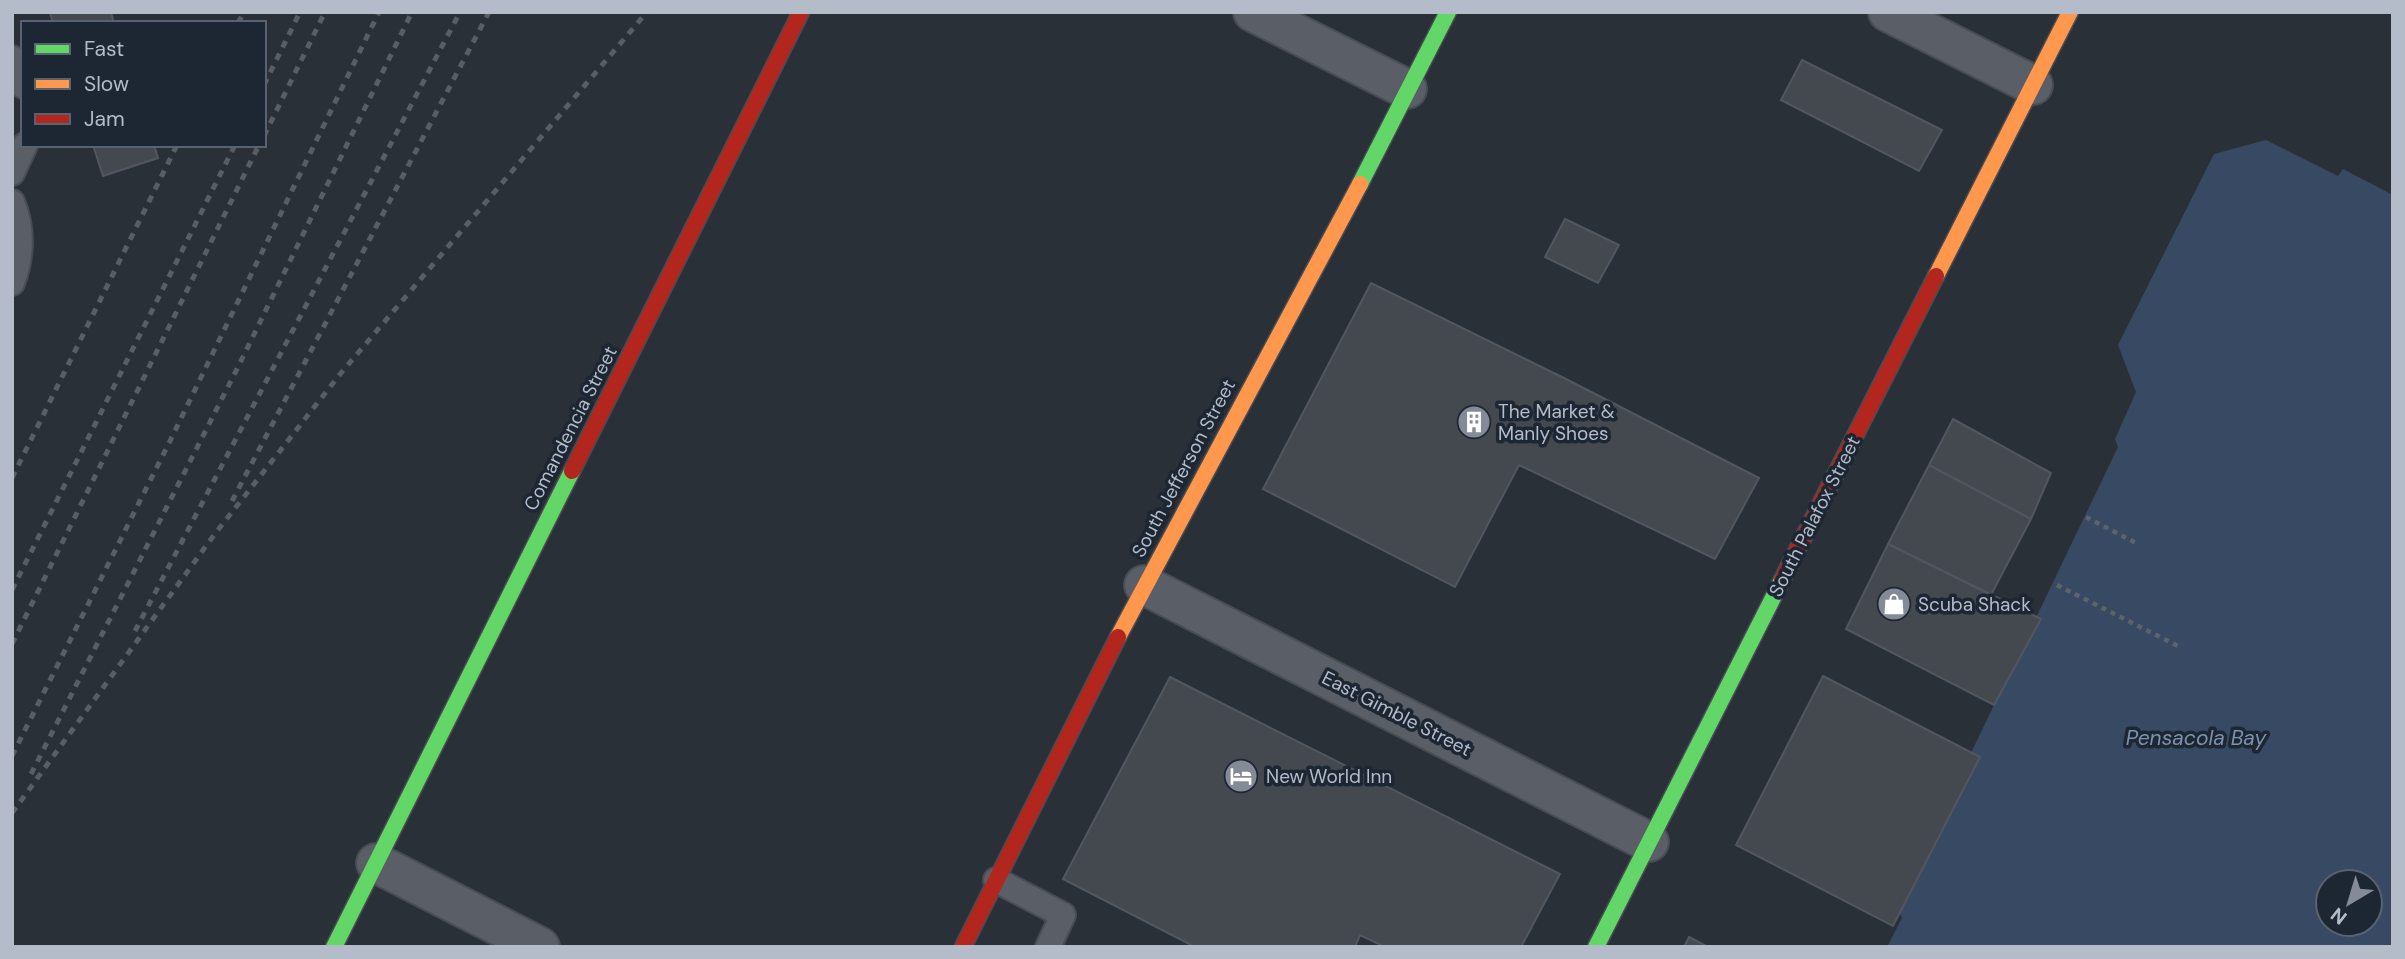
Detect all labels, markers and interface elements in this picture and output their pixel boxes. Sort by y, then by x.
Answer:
legend [21,21,266,147]
text: Fast [84,35,124,63]
text: Slow [84,70,129,98]
text: Jam [84,105,125,133]
street label: Comandencia Street [518,342,623,515]
street label: South Jefferson Street [1126,375,1241,561]
place label: The Market & Manly Shoes [1498,399,1615,446]
building icon: The Market & Manly Shoes [1455,403,1493,441]
street label: South Palafox Street [1763,432,1866,601]
shop icon: Scuba Shack [1875,585,1913,623]
place label: Scuba Shack [1918,592,2031,617]
street label: East Gimble Street [1318,665,1476,762]
water label: Pensacola Bay [2126,724,2268,752]
hotel icon: New World Inn [1222,757,1260,795]
place label: New World Inn [1266,764,1392,789]
north arrow [2314,868,2384,938]
text: N [2326,902,2352,930]

